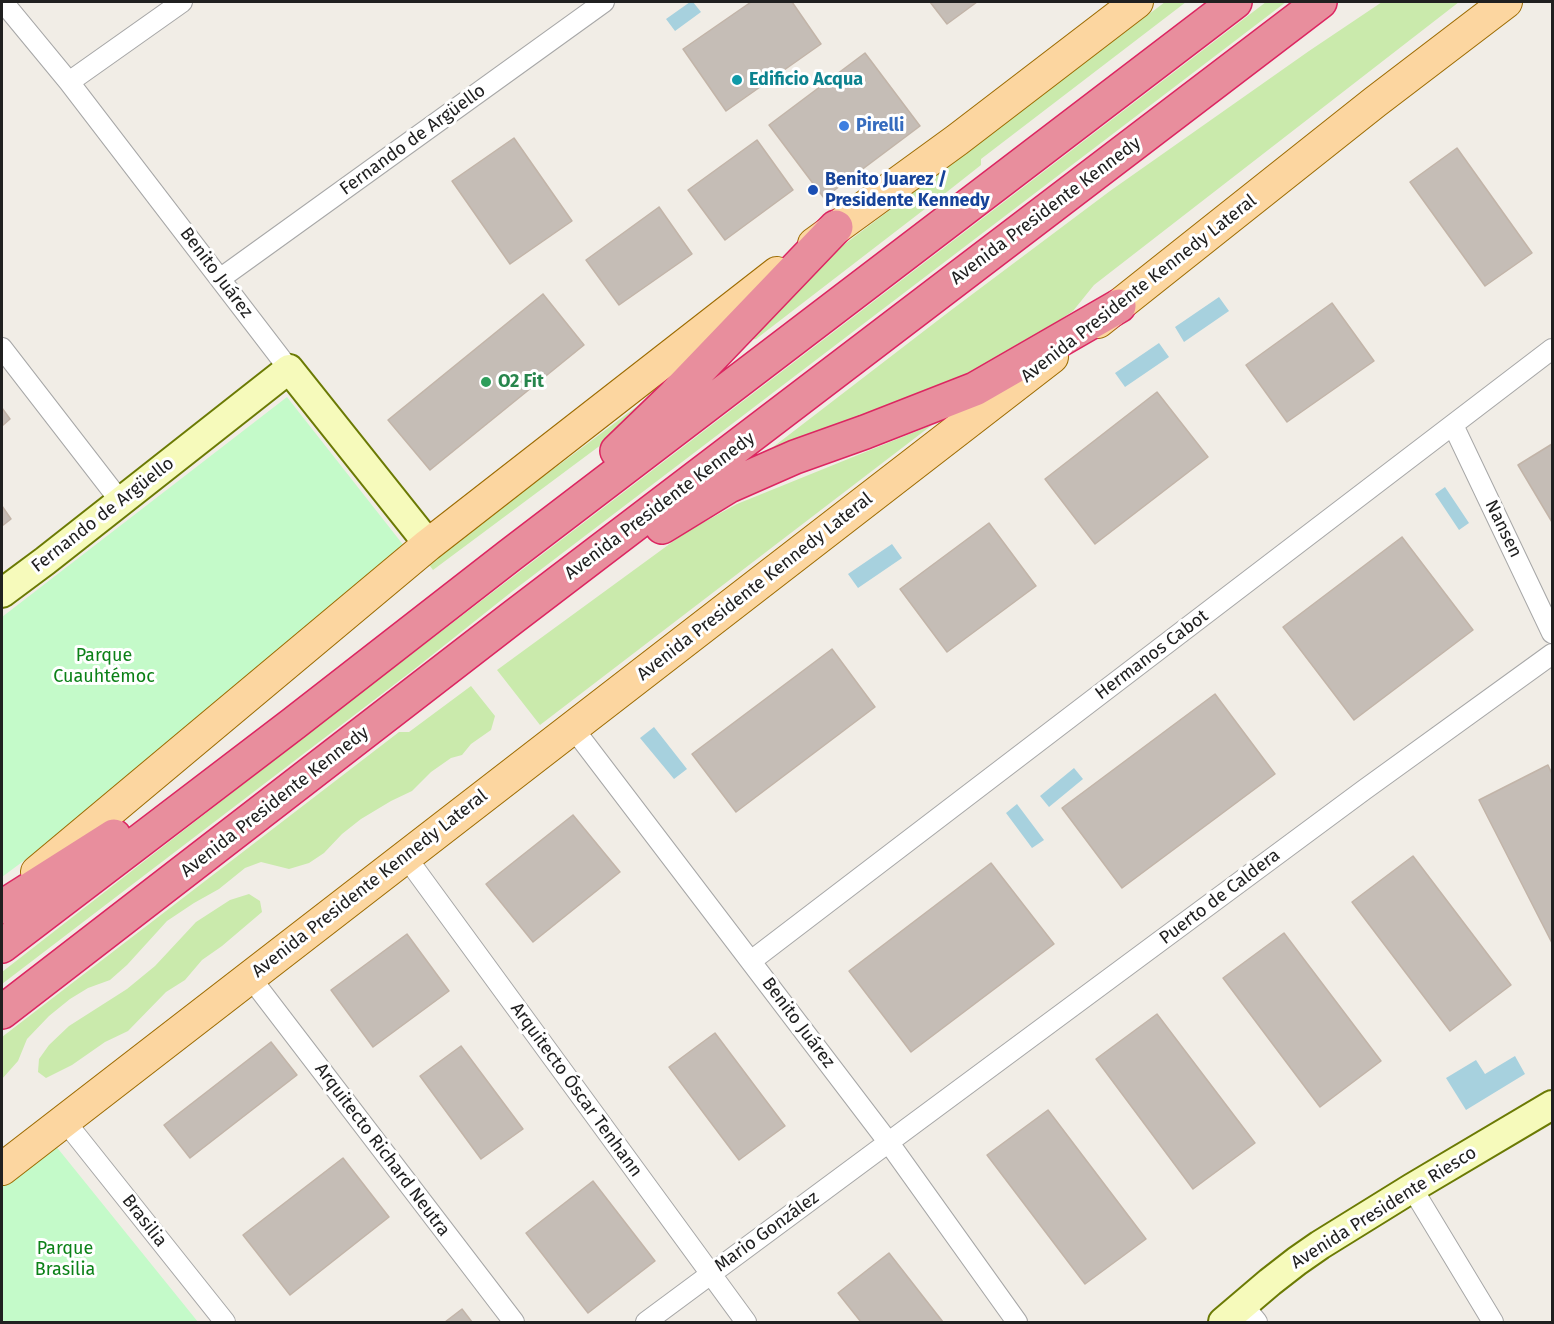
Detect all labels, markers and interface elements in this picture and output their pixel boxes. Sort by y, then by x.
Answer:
place label: Edificio Acqua [749,69,863,91]
marker: Edificio Acqua [730,73,744,87]
street label: Fernando de Argüello [336,80,490,200]
place label: Pirelli [856,115,904,137]
marker: Pirelli [837,119,851,133]
street label: Avenida Presidente Kennedy [947,132,1145,290]
place label: Benito Juarez / Presidente Kennedy [825,169,990,212]
marker: Benito Juarez / Presidente Kennedy [806,183,820,197]
street label: Avenida Presidente Kennedy Lateral [1017,190,1261,388]
street label: Benito Juárez [175,224,257,322]
place label: O2 Fit [498,371,544,393]
marker: O2 Fit [479,375,493,389]
street label: Avenida Presidente Kennedy [561,427,759,585]
street label: Fernando de Argüello [28,453,178,577]
street label: Avenida Presidente Kennedy Lateral [633,488,877,686]
street label: Nansen [1480,497,1526,561]
street label: Hermanos Cabot [1091,605,1213,705]
park label: Parque Cuauhtémoc [53,645,155,688]
street label: Avenida Presidente Kennedy [177,722,373,882]
street label: Avenida Presidente Kennedy Lateral [248,785,492,983]
street label: Puerto de Caldera [1155,845,1285,949]
street label: Benito Juárez [757,974,839,1072]
street label: Arquitecto Óscar Tenhann [506,999,646,1181]
street label: Arquitecto Richard Neutra [310,1059,454,1241]
street label: Avenida Presidente Riesco [1287,1142,1481,1274]
street label: Mario González [711,1187,823,1277]
street label: Brasilia [117,1191,171,1251]
park label: Parque Brasilia [35,1238,95,1280]

